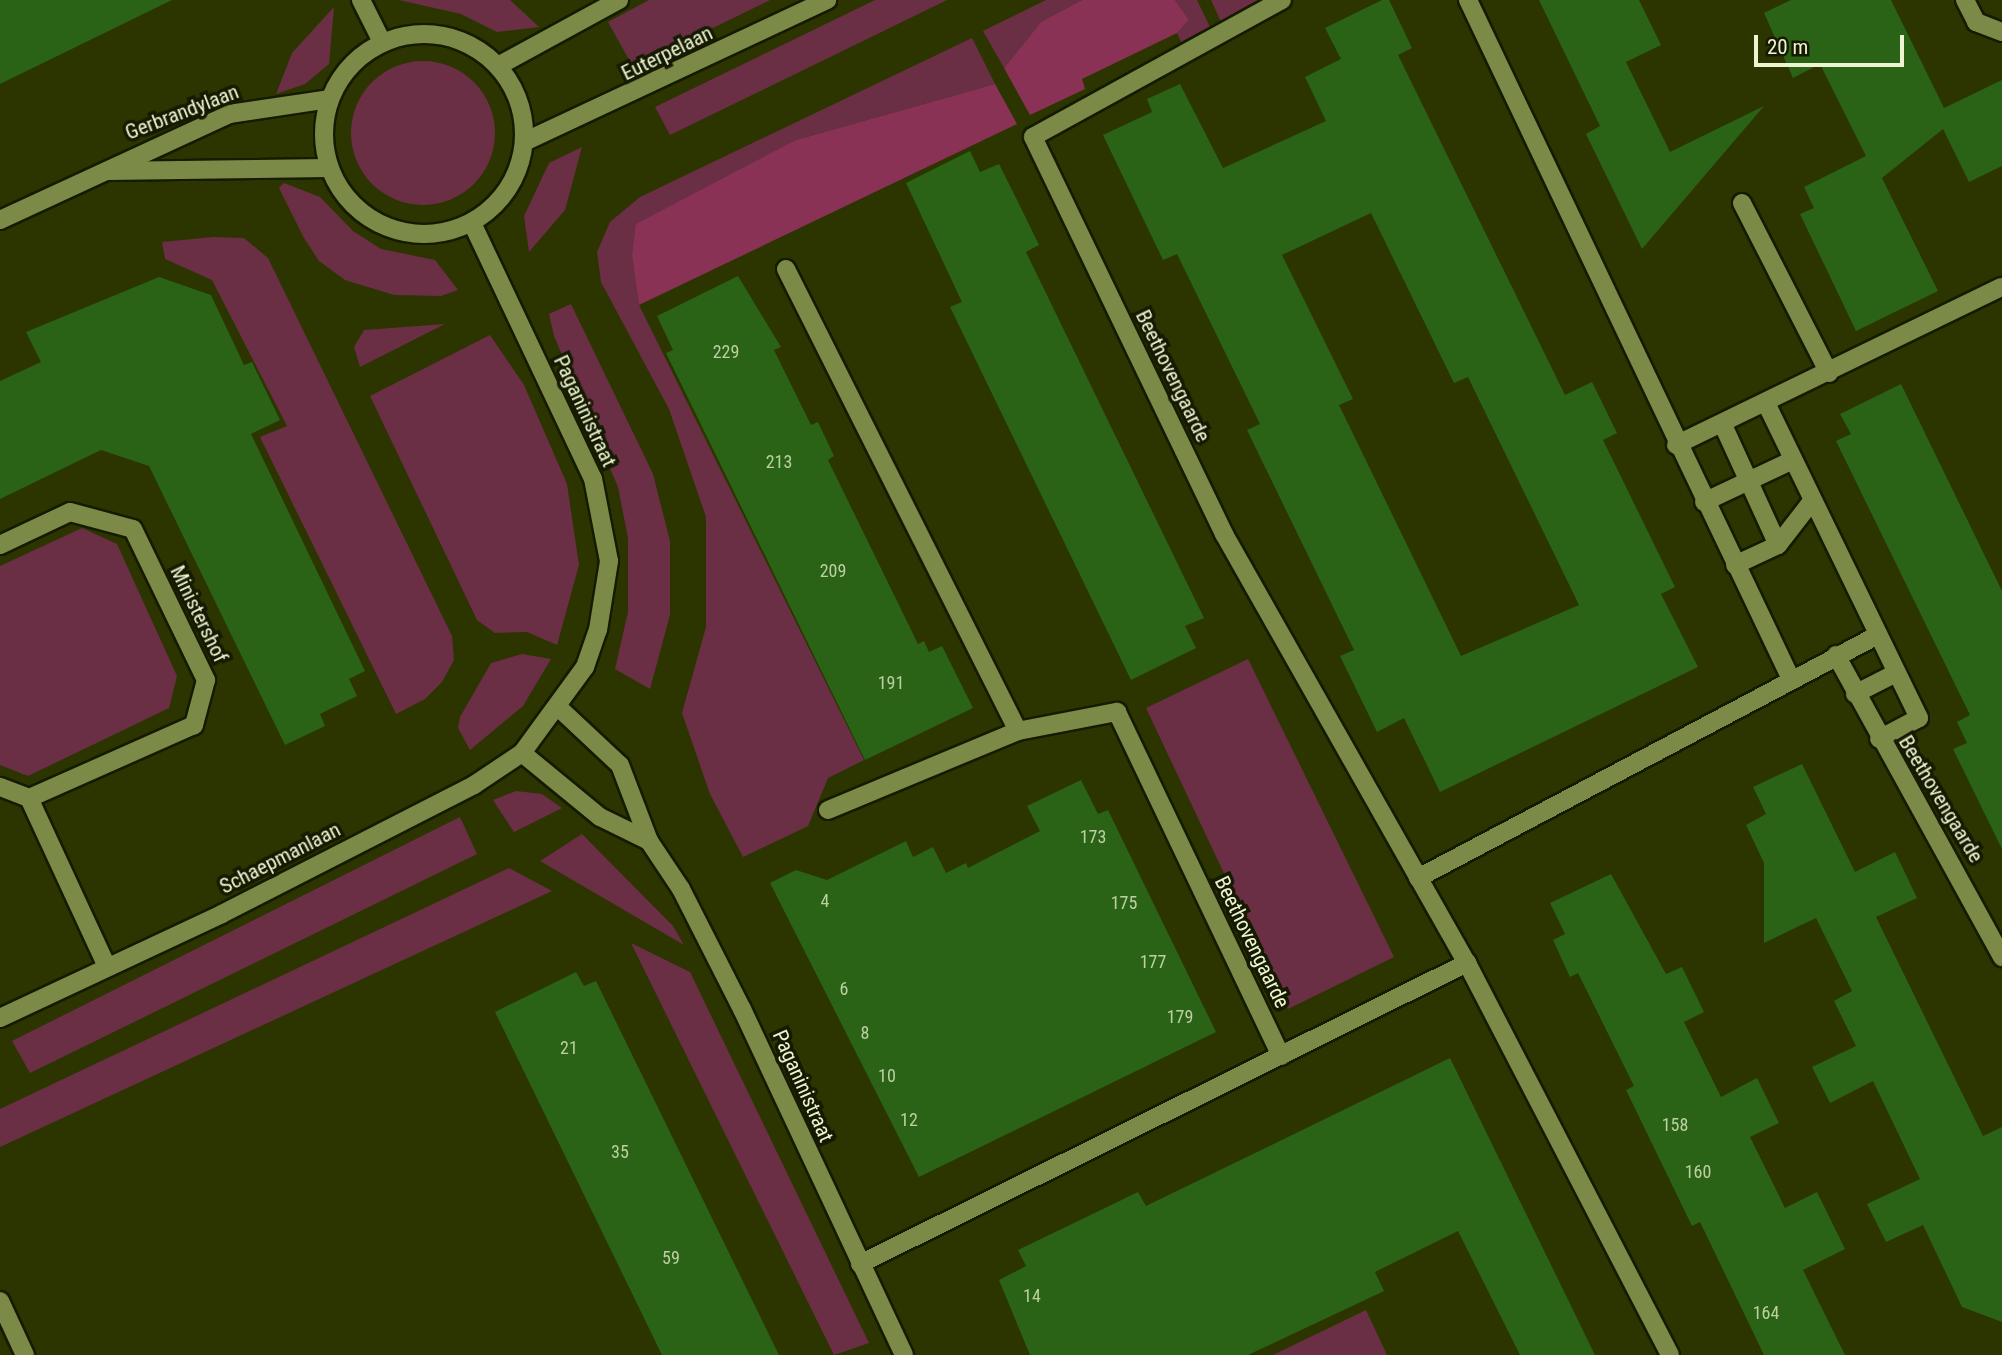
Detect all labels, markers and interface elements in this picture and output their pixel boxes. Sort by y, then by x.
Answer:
street label: Euterpelaan [617,20,717,86]
scale bar [1757,21,1908,65]
text: 20 m [1767,35,1808,59]
street label: Gerbrandylaan [122,79,242,145]
street label: Beethovengaarde [1130,306,1216,446]
house number: 229 [713,341,739,363]
street label: Paganinistraat [548,351,622,471]
house number: 213 [766,451,792,473]
house number: 209 [820,560,846,582]
street label: Ministershof [165,561,233,667]
house number: 191 [878,672,904,694]
street label: Beethovengaarde [1893,731,1989,867]
street label: Schaepmanlaan [215,817,345,899]
house number: 173 [1080,826,1106,848]
street label: Beethovengaarde [1209,872,1295,1012]
house number: 4 [821,890,829,912]
house number: 175 [1111,892,1137,914]
house number: 177 [1140,951,1166,973]
house number: 6 [840,978,848,1000]
house number: 179 [1167,1006,1193,1028]
house number: 8 [861,1022,869,1044]
street label: Paganinistraat [767,1026,839,1146]
house number: 21 [560,1037,578,1059]
house number: 10 [878,1065,896,1087]
house number: 12 [900,1109,918,1131]
house number: 158 [1662,1114,1688,1136]
house number: 35 [611,1141,629,1163]
house number: 160 [1685,1161,1711,1183]
house number: 59 [662,1247,680,1269]
house number: 14 [1023,1285,1041,1307]
house number: 164 [1753,1302,1779,1324]

